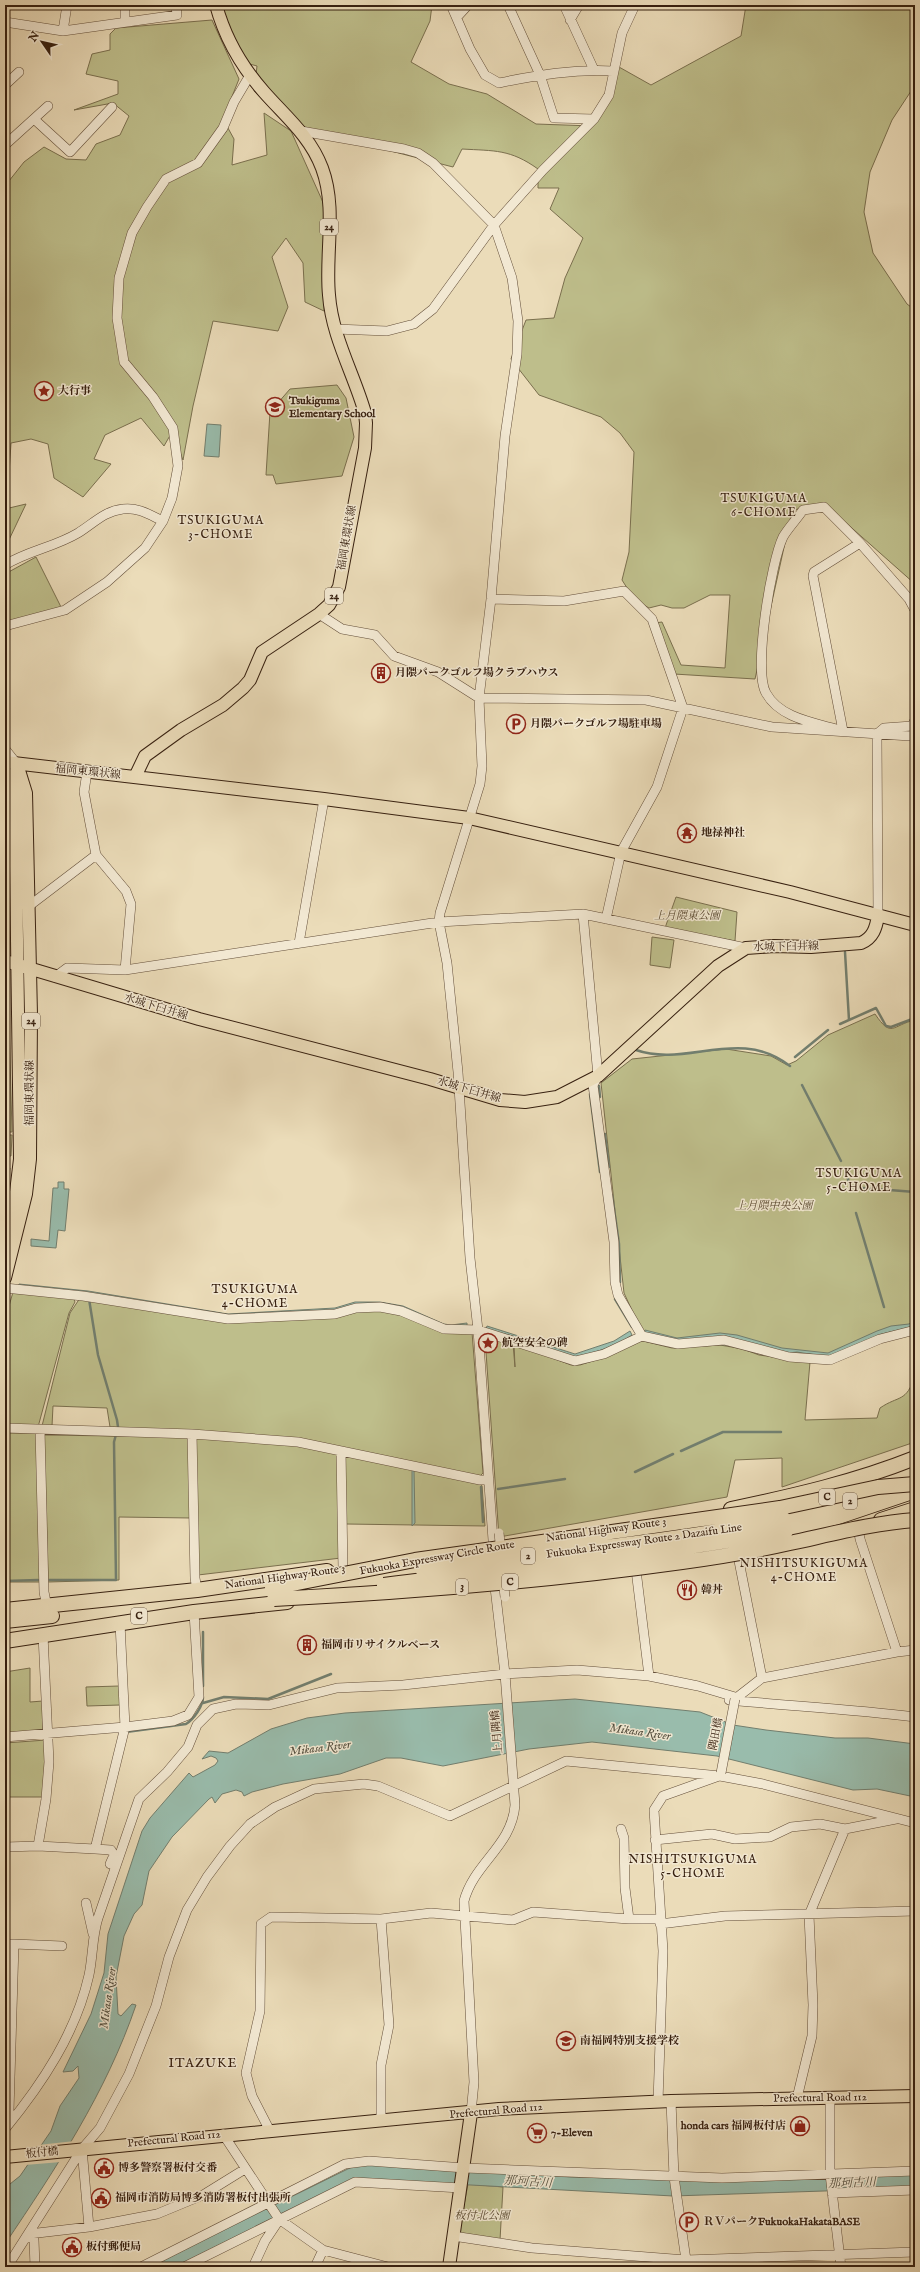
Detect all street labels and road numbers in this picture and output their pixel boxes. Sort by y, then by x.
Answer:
road number: 24 [320,219,338,235]
street label: 福岡東環状線 [334,504,360,572]
road number: 24 [325,588,343,604]
street label: 福岡東環状線 [54,762,122,782]
street label: 水城下臼井線 [753,939,819,955]
street label: 水城下臼井線 [122,991,190,1023]
road number: 24 [22,1013,40,1029]
street label: 福岡東環状線 [23,1060,37,1126]
street label: 水城下臼井線 [435,1074,503,1106]
road number: C [819,1489,835,1505]
road number: 2 [843,1493,857,1509]
street label: National Highway Route 3 [545,1515,667,1545]
street label: Fukuoka Expressway Route 2 Dazaifu Line [545,1520,743,1562]
street label: Fukuoka Expressway Circle Route [358,1537,516,1579]
road number: 2 [521,1548,535,1564]
street label: National Highway Route 3 [224,1562,346,1592]
road number: C [502,1574,518,1590]
road number: 3 [456,1579,468,1595]
road number: C [131,1608,147,1624]
street label: 上月隅橋 [488,1709,506,1755]
street label: 隅田橋 [706,1716,726,1752]
street label: Prefectural Road 112 [773,2090,867,2106]
street label: Prefectural Road 112 [449,2100,543,2122]
street label: Prefectural Road 112 [127,2127,221,2151]
street label: 板付橋 [25,2144,59,2162]

